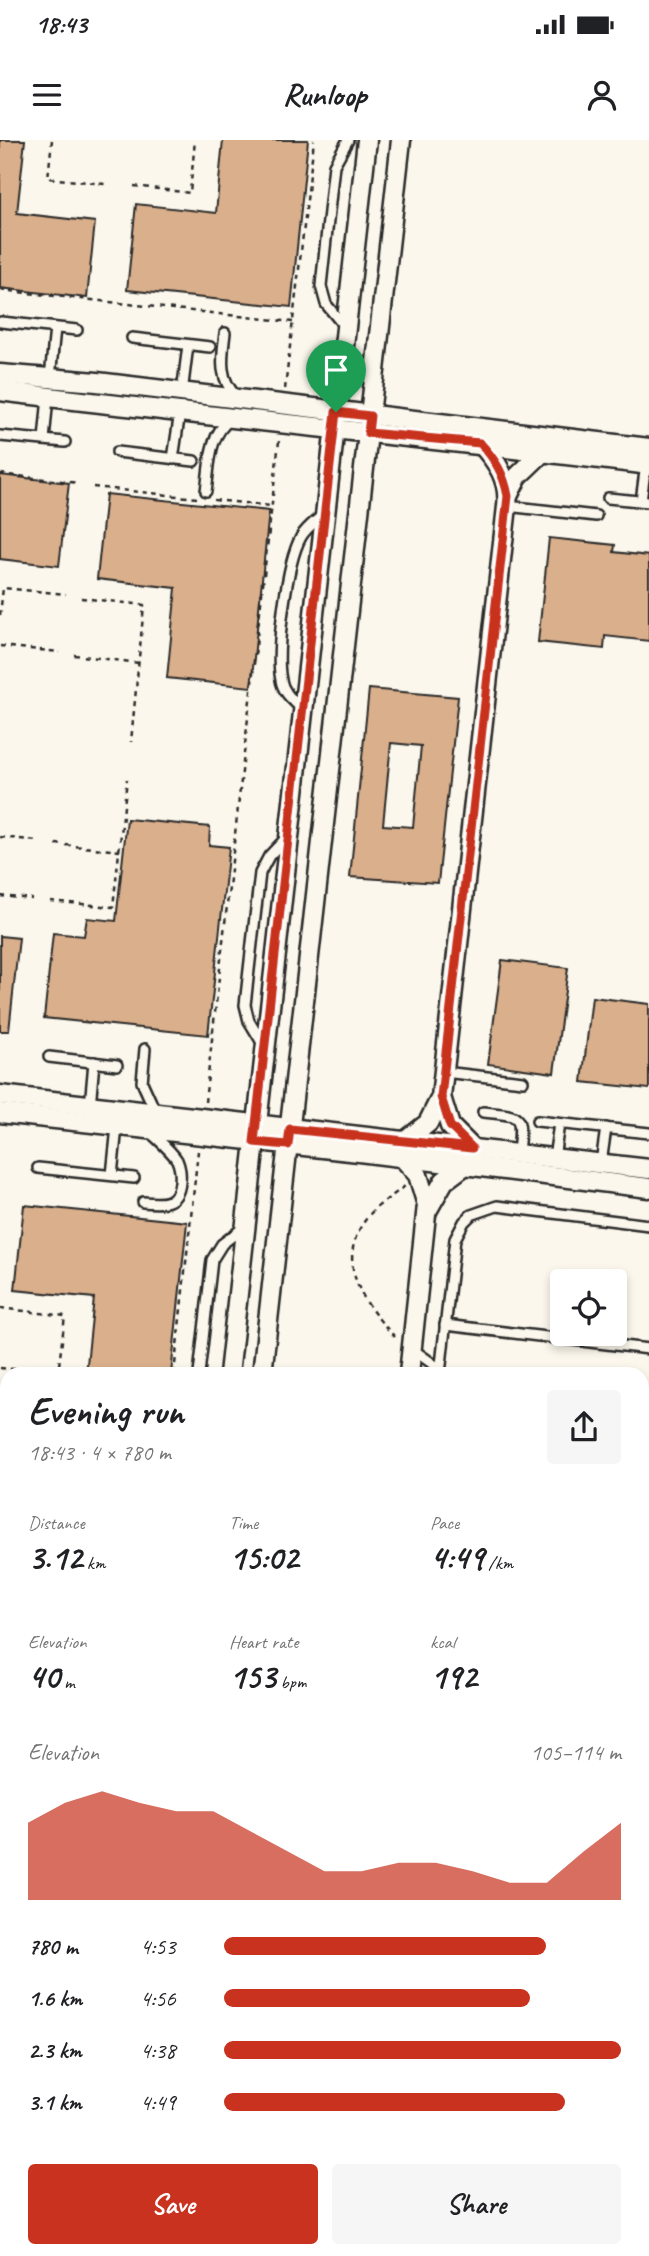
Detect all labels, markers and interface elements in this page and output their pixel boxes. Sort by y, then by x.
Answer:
text: 18:43 [35,8,87,41]
text: Runloop [283,74,366,115]
icon: menu [28,76,66,114]
icon: person [583,76,621,114]
pin [306,340,366,412]
icon: arrive [317,351,355,389]
map controls [550,1269,627,1346]
button: locate [550,1269,627,1346]
text: Evening run [28,1388,184,1435]
button: share [547,1390,621,1464]
text: 18:43 · 4 × 780 m [28,1438,171,1467]
text: Distance [28,1511,85,1535]
text: Time [229,1511,258,1535]
text: Pace [430,1511,459,1535]
text: 3.12 [28,1535,82,1580]
text: 15:02 [229,1535,298,1580]
text: 4:49 [430,1535,484,1580]
text: km [82,1551,105,1575]
text: /km [484,1551,513,1575]
text: Elevation [28,1630,86,1654]
text: Heart rate [229,1630,298,1654]
text: kcal [430,1630,455,1654]
text: 40 [28,1654,60,1699]
text: 153 [229,1654,276,1699]
text: 192 [430,1654,477,1699]
text: m [60,1670,75,1694]
text: bpm [276,1670,306,1694]
text: Elevation [28,1738,99,1767]
text: 105–114 m [530,1738,621,1767]
text: 780 m [28,1932,78,1961]
text: 4:53 [140,1932,176,1961]
text: 1.6 km [28,1984,82,2013]
text: 4:56 [140,1984,176,2013]
text: 2.3 km [28,2036,82,2065]
text: 4:38 [140,2036,176,2065]
text: 3.1 km [28,2088,82,2117]
text: 4:49 [140,2088,176,2117]
button: Save [28,2164,318,2244]
button: Share [332,2164,621,2244]

